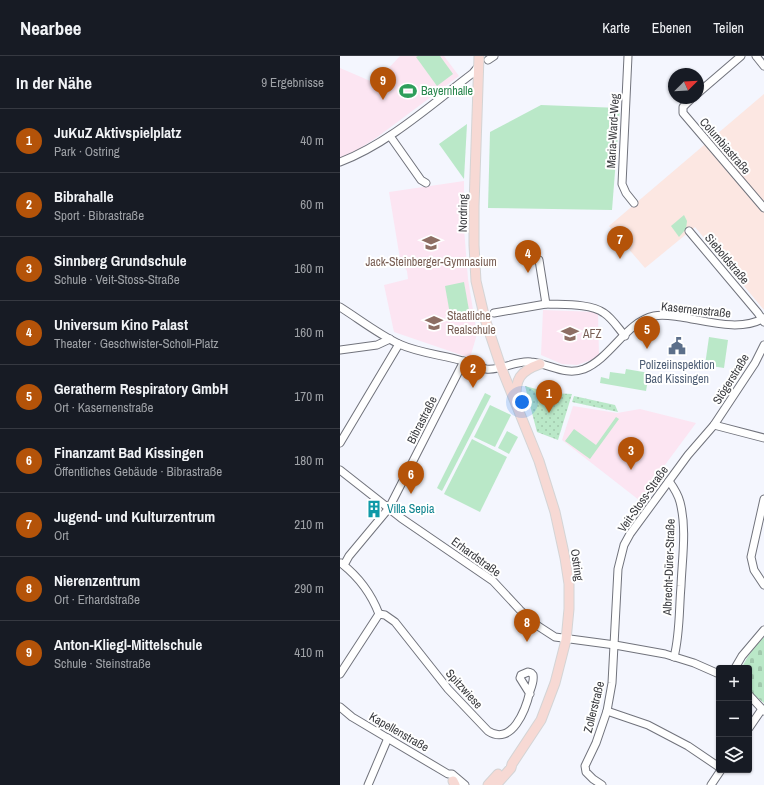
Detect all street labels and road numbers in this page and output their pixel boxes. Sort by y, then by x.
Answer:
street label: Maria-Ward-Weg [603,93,623,169]
street label: Columbiastraße [696,114,754,178]
street label: Nordring [455,193,471,232]
street label: Sieboldstraße [701,230,753,288]
street label: Kasernenstraße [660,298,732,322]
street label: Stögerstraße [709,351,753,407]
street label: Bibrastraße [403,393,441,447]
street label: Veit-Stoss-Straße [614,463,672,535]
street label: Albrecht-Dürer-Straße [659,518,679,617]
street label: Erhardstraße [448,534,504,580]
street label: Ostring [567,548,587,583]
street label: Spitzwiese [442,666,486,712]
street label: Zollerstraße [580,680,608,734]
street label: Kapellenstraße [366,709,432,755]

